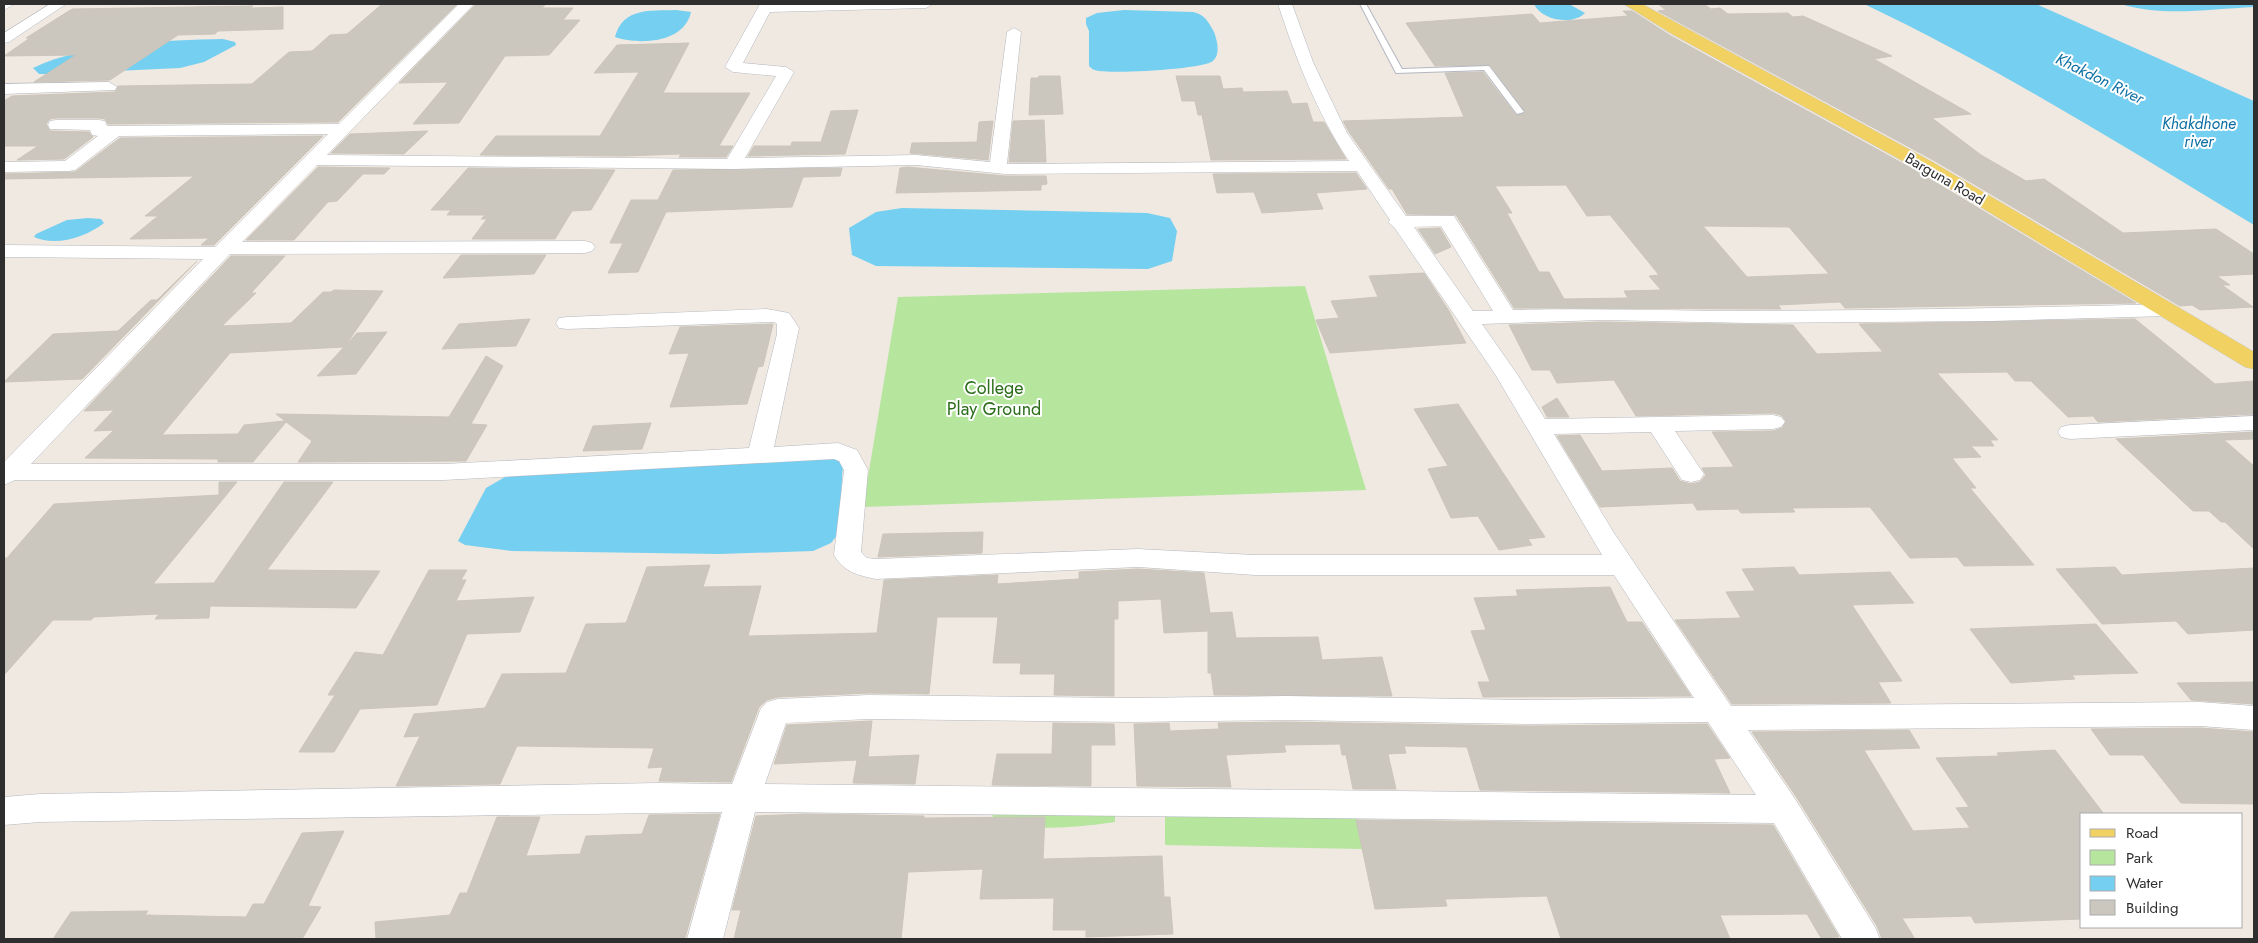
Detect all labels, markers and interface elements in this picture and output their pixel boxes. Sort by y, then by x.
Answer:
water label: Khakdon River [2052,47,2149,110]
water label: Khakdhone river [2162,112,2236,153]
street label: Barguna Road [1901,147,1989,211]
park label: College Play Ground [947,375,1041,422]
legend [2080,813,2243,928]
text: Road [2126,822,2158,844]
text: Park [2126,847,2153,869]
text: Water [2126,872,2164,894]
text: Building [2126,897,2178,919]

